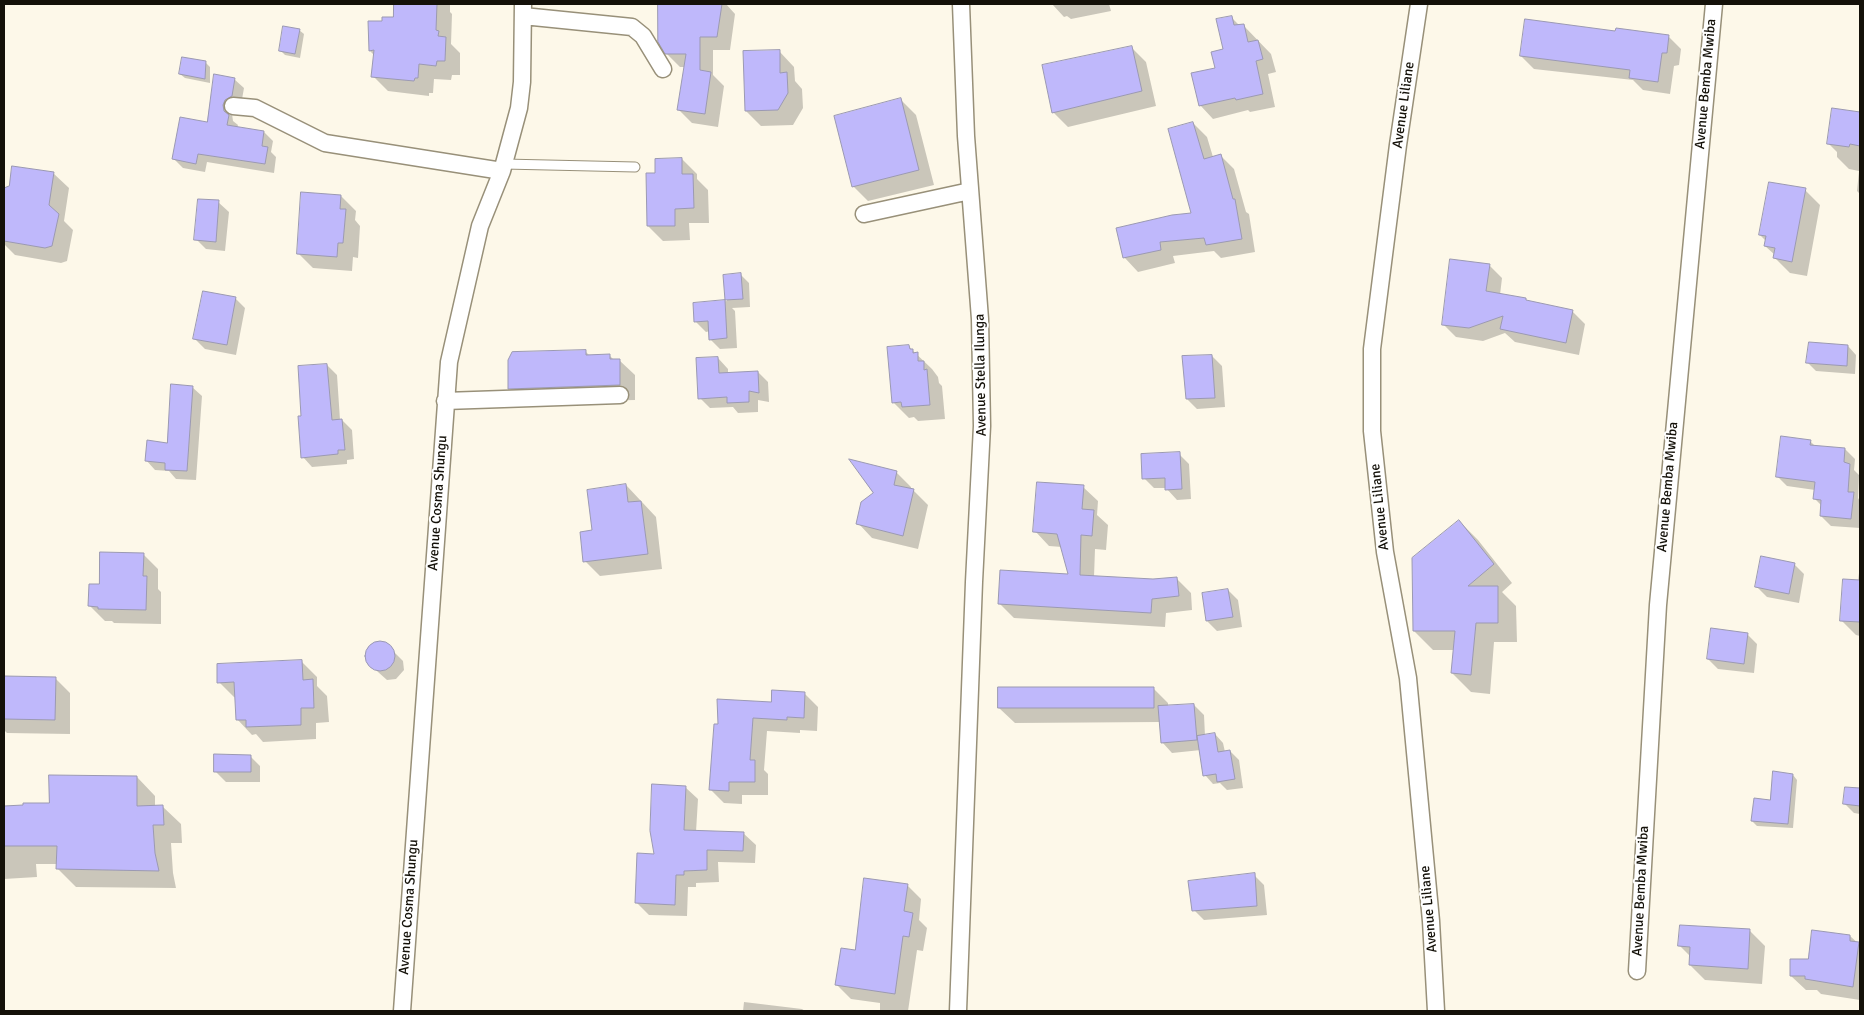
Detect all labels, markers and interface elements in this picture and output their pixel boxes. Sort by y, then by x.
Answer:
street label: Avenue Bemba Mwiba [1692,18,1720,150]
street label: Avenue Liliane [1390,61,1418,149]
street label: Avenue Stella Ilunga [972,314,990,436]
street label: Avenue Bemba Mwiba [1654,421,1682,553]
street label: Avenue Cosma Shungu [425,435,451,571]
street label: Avenue Liliane [1367,463,1393,551]
street label: Avenue Bemba Mwiba [1629,825,1653,957]
street label: Avenue Cosma Shungu [396,839,422,975]
street label: Avenue Liliane [1417,865,1441,953]

